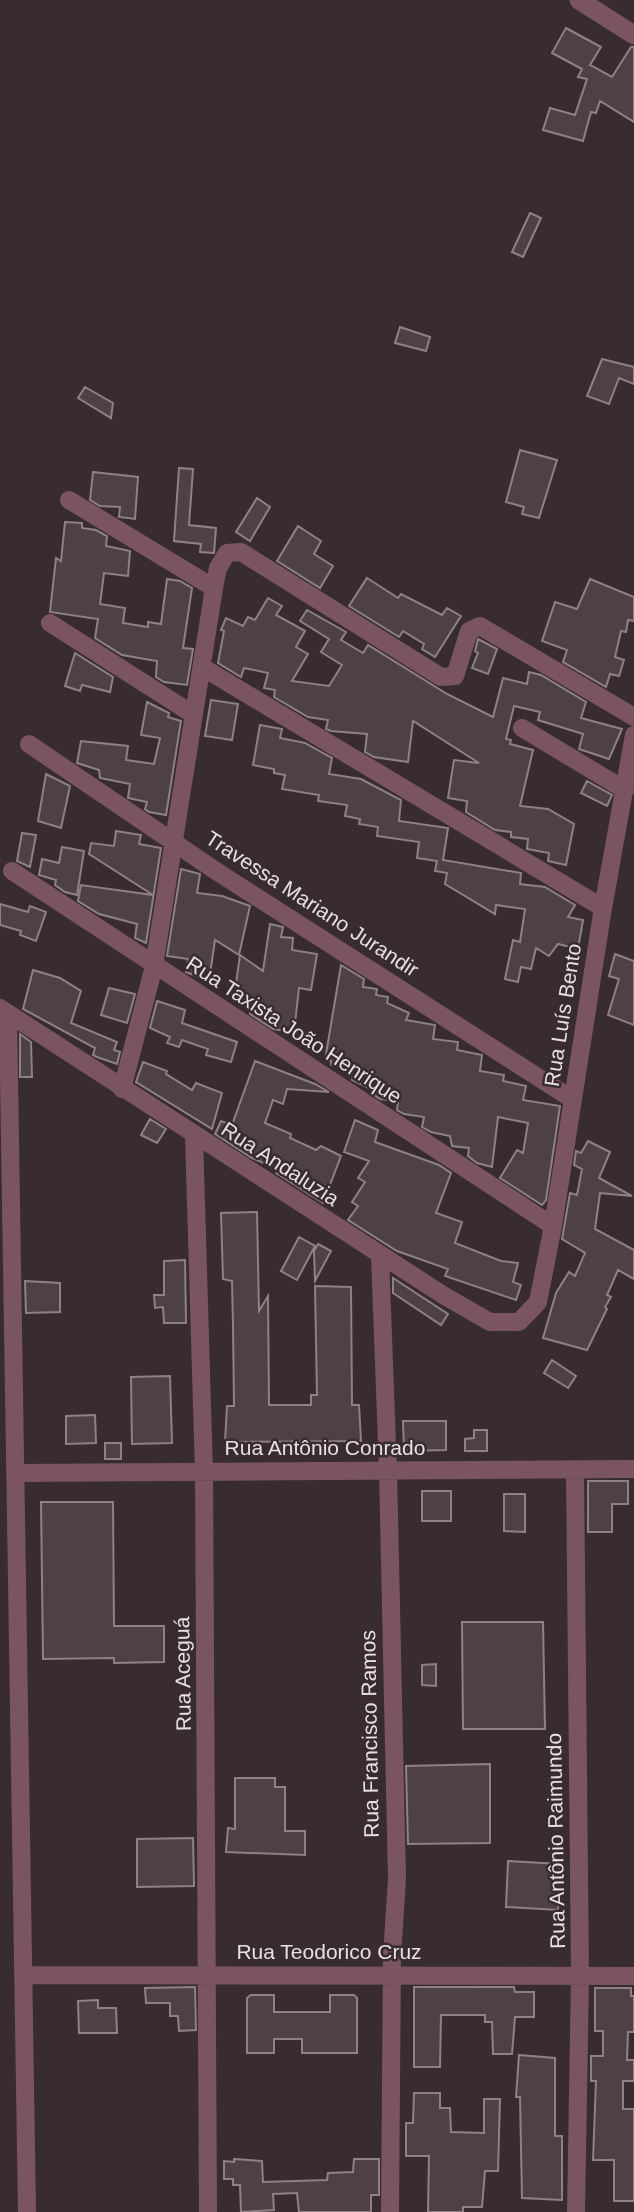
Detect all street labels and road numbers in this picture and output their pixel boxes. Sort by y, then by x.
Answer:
street label: Travessa Mariano Jurandir [202,826,423,981]
street label: Rua Luís Bento [540,942,585,1088]
street label: Rua Taxista João Henrique [182,951,406,1108]
street label: Rua Andaluzia [217,1117,344,1210]
street label: Rua Antônio Conrado [225,1436,425,1459]
street label: Rua Aceguá [170,1616,195,1731]
street label: Rua Francisco Ramos [356,1630,383,1838]
street label: Rua Antônio Raimundo [542,1733,569,1949]
street label: Rua Teodorico Cruz [236,1940,422,1963]

